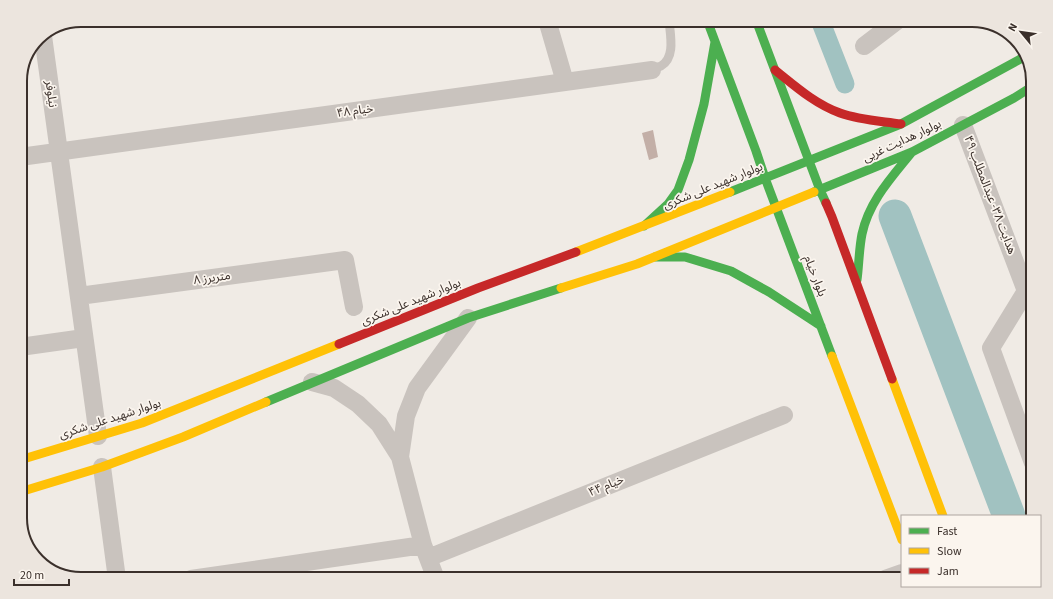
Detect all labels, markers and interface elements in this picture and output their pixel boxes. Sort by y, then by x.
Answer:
north arrow [1001,12,1041,52]
text: N [1004,21,1021,34]
street label: نیلوفر [41,78,61,109]
street label: خیام ۴۸ [336,100,374,122]
street label: بولوار هدایت غربی [860,115,944,167]
street label: هدایت ۳۸- عبدالمطلب ۴۹ [960,133,1021,257]
street label: بولوار شهید علی شکری [661,158,765,214]
street label: بلوار خیام [799,253,831,299]
street label: ۸ متریرز [192,267,232,289]
street label: بولوار شهید علی شکری [359,274,463,330]
street label: بولوار شهید علی شکری [57,394,163,444]
street label: خیام ۴۴ [586,471,626,501]
legend [901,515,1041,587]
text: Fast [937,523,957,540]
text: Slow [937,543,962,560]
scale bar [14,561,69,587]
text: Jam [937,563,959,580]
text: 20 m [20,567,44,584]

